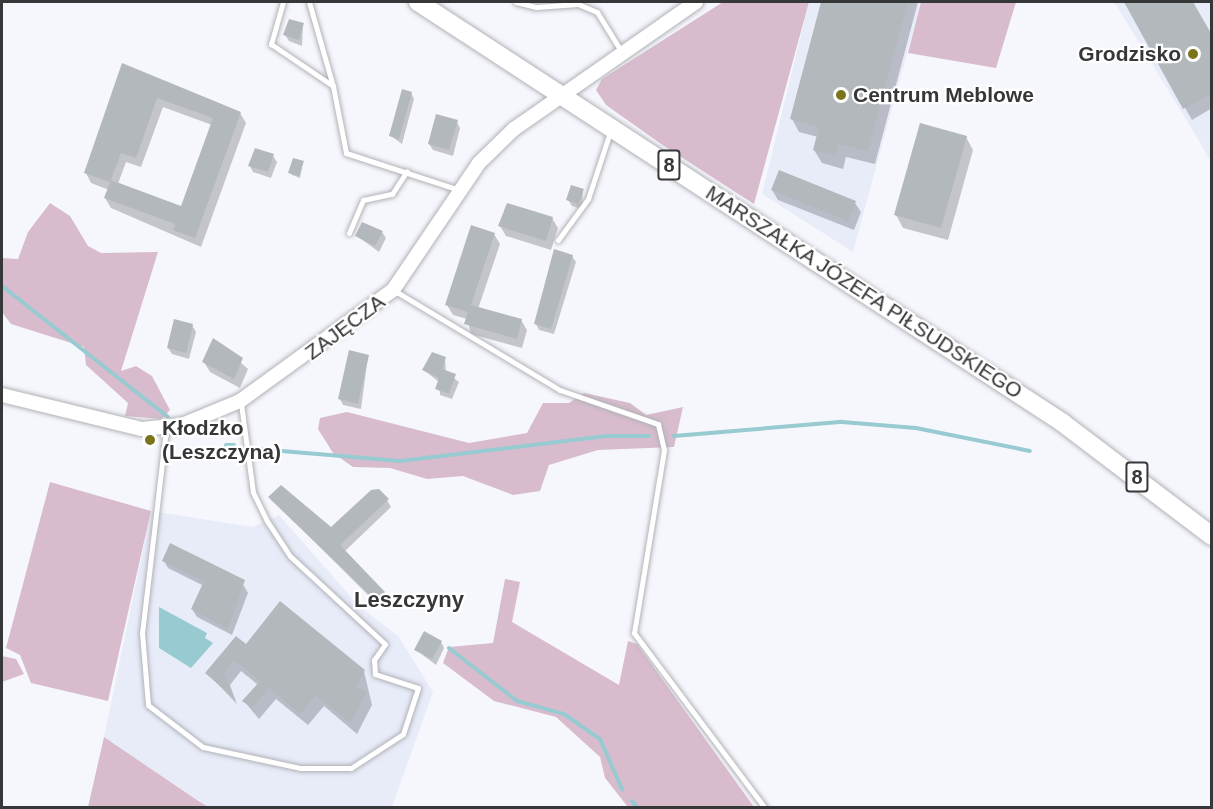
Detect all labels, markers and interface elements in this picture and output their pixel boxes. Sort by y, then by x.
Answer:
place label: Grodzisko [1078,41,1181,67]
marker: Grodzisko [1186,47,1200,61]
place label: Centrum Meblowe [853,82,1034,108]
marker: Centrum Meblowe [834,88,848,102]
road number: 8 [657,148,681,182]
street label: MARSZAŁKA JÓZEFA PIŁSUDSKIEGO [700,179,1028,405]
street label: ZAJĘCZA [300,289,390,365]
place label: Kłodzko (Leszczyna) [162,415,281,465]
marker: Kłodzko (Leszczyna) [143,433,157,447]
road number: 8 [1125,460,1149,494]
district label: Leszczyny [354,587,464,613]

